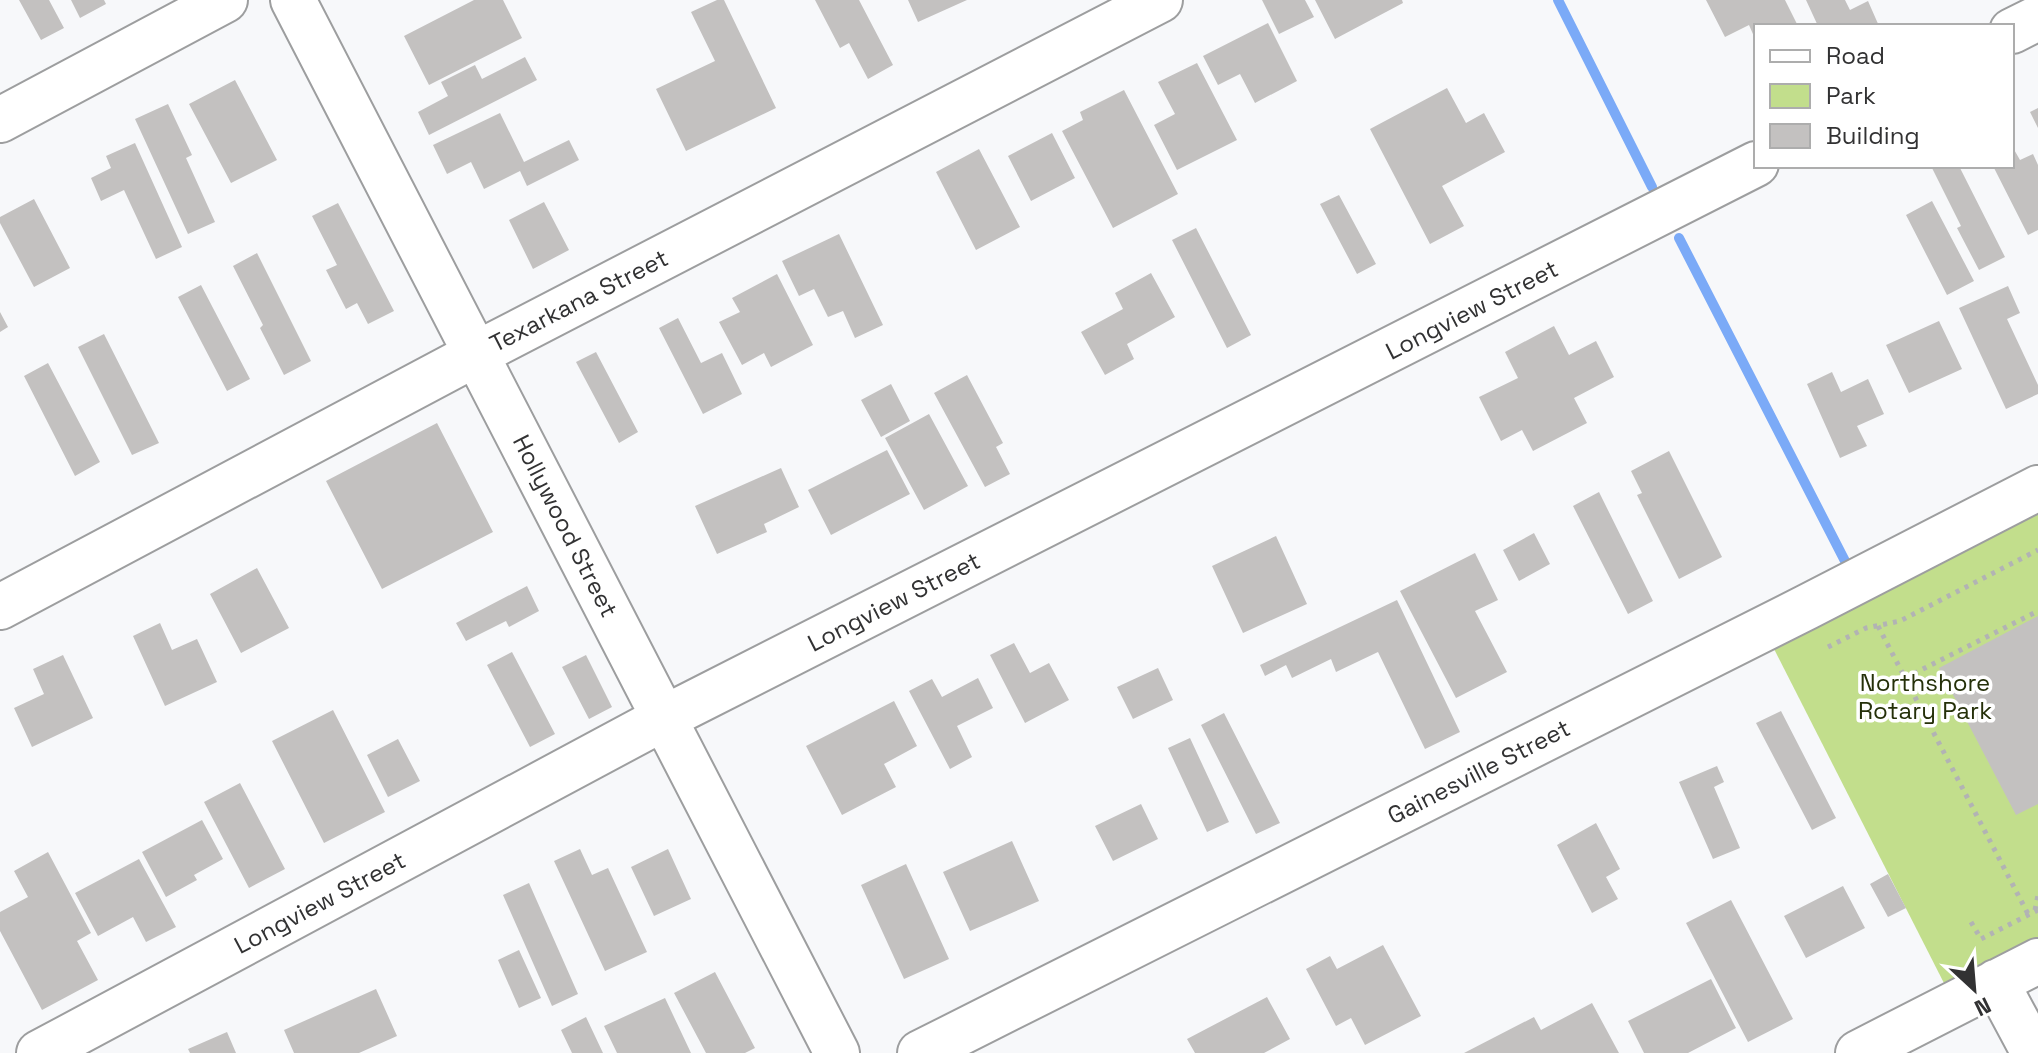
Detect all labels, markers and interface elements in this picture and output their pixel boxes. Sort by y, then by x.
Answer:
legend [1754,24,2014,168]
text: Road [1826,40,1885,71]
text: Park [1826,80,1876,111]
text: Building [1826,120,1920,151]
street label: Texarkana Street [484,242,673,359]
street label: Longview Street [1380,253,1563,366]
street label: Hollywood Street [506,429,625,622]
street label: Longview Street [802,545,985,658]
park label: Northshore Rotary Park [1858,667,1992,726]
street label: Gainesville Street [1382,712,1575,831]
street label: Longview Street [229,844,411,961]
north arrow [1934,949,2014,1029]
text: N [1970,991,1996,1023]

